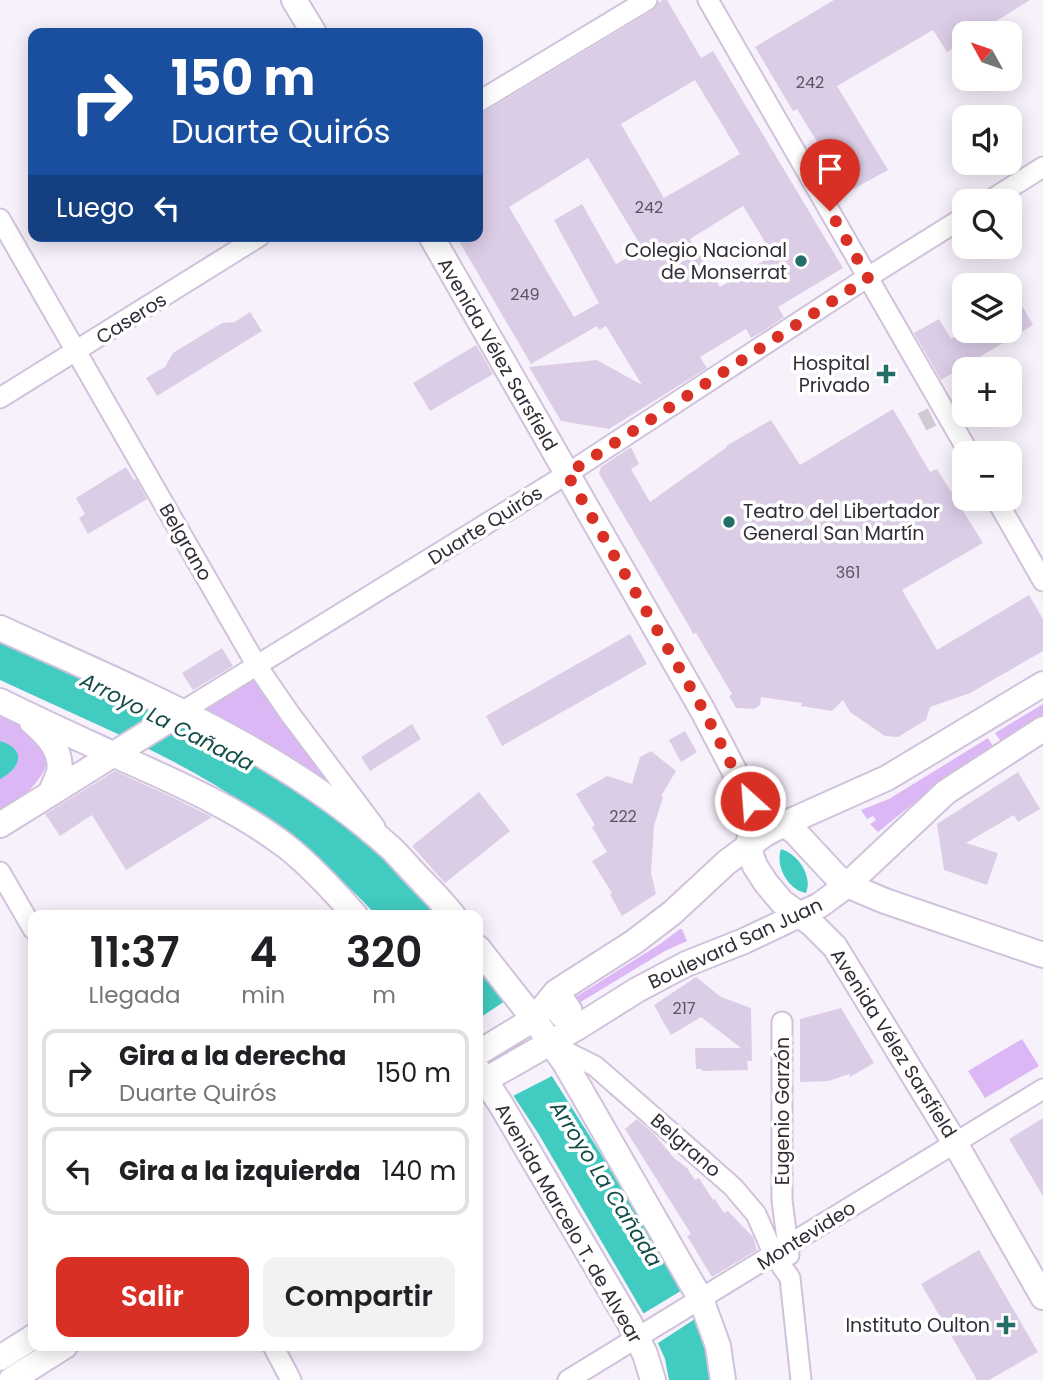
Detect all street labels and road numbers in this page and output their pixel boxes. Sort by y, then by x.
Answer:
street label: Avenida Vélez Sarsfield [431,253,564,456]
street label: Caseros [91,286,172,351]
street label: Duarte Quirós [423,479,548,571]
street label: Belgrano [153,499,219,586]
street label: Boulevard San Juan [644,891,827,996]
street label: Avenida Vélez Sarsfield [824,943,963,1143]
street label: Eugenio Garzón [769,1037,796,1185]
street label: Avenida Marcelo T. de Alvear [489,1098,649,1348]
street label: Belgrano [645,1107,727,1184]
street label: Montevideo [752,1194,861,1276]

